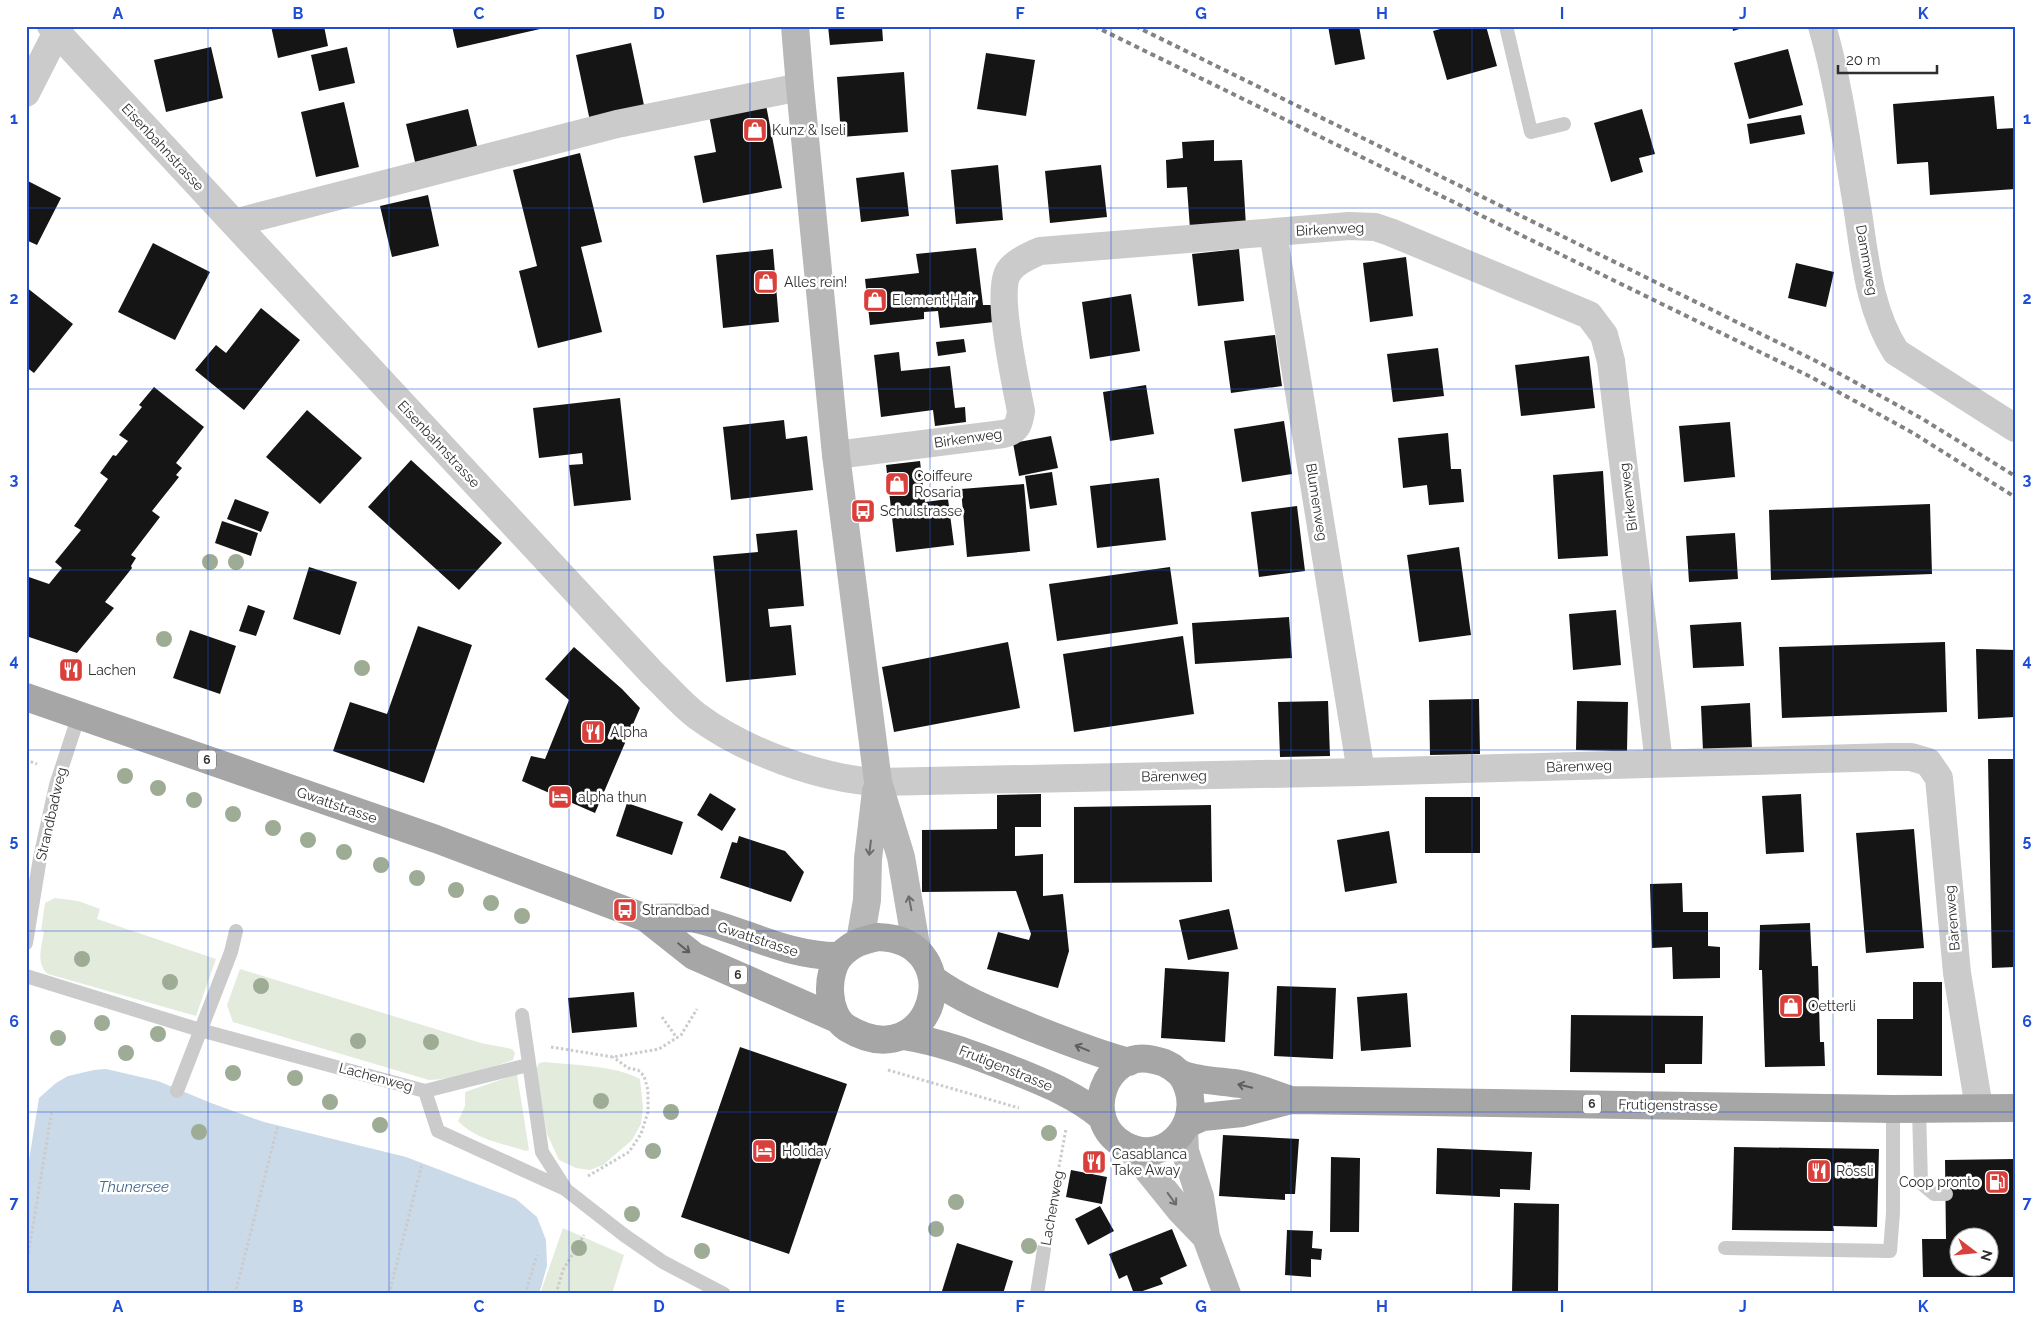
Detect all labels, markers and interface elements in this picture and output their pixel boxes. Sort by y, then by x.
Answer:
text: A [113,4,124,23]
text: B [293,4,304,23]
text: C [474,4,485,23]
text: D [653,4,665,23]
text: E [835,4,845,23]
text: F [1015,4,1025,23]
text: G [1195,4,1207,23]
text: H [1376,4,1388,23]
text: I [1560,4,1564,23]
text: J [1739,4,1747,23]
text: K [1918,4,1929,23]
scale bar [1838,42,1937,74]
text: 20 m [1846,51,1881,69]
street label: Eisenbahnstrasse [119,100,207,194]
text: 1 [10,109,18,128]
text: 1 [2023,109,2031,128]
shop icon: Kunz & Iseli [742,117,768,143]
place label: Kunz & Iseli [772,122,846,138]
street label: Birkenweg [1295,219,1365,239]
street label: Dammweg [1853,224,1881,296]
shop icon: Alles rein! [753,269,779,295]
place label: Alles rein! [784,274,847,290]
shop icon: Element Hair [862,287,888,313]
text: 2 [9,289,19,308]
text: 2 [2022,289,2032,308]
place label: Element Hair [892,292,976,308]
street label: Eisenbahnstrasse [395,397,483,491]
street label: Birkenweg [933,425,1003,451]
street label: Blumenweg [1303,462,1331,542]
street label: Birkenweg [1616,462,1640,532]
place label: Coiffeure Rosaria [914,468,972,500]
text: 3 [10,470,19,489]
text: 3 [2023,470,2032,489]
shop icon: Coiffeure Rosaria [884,471,910,497]
bus stop icon: Schulstrasse [850,498,876,524]
place label: Schulstrasse [880,503,962,519]
text: 4 [9,651,19,670]
text: 4 [2022,651,2032,670]
restaurant icon: Lachen [58,657,84,683]
place label: Lachen [88,662,136,678]
restaurant icon: Alpha [580,719,606,745]
place label: Alpha [610,724,648,740]
road number: 6 [198,750,216,770]
street label: Bärenweg [1546,757,1612,775]
street label: Strandbadweg [32,766,70,862]
street label: Bärenweg [1141,767,1207,785]
street label: Gwattstrasse [295,784,379,826]
hotel icon: alpha thun [547,784,573,810]
place label: alpha thun [578,789,647,805]
text: 5 [10,831,19,850]
text: 5 [2023,831,2032,850]
one-way arrow [864,840,874,856]
street label: Bärenweg [1941,884,1963,952]
one-way arrow [904,896,914,912]
bus stop icon: Strandbad [612,897,638,923]
place label: Strandbad [642,902,709,918]
street label: Gwattstrasse [716,918,800,960]
one-way arrow [678,943,691,954]
road number: 6 [729,966,747,984]
shop icon: Oetterli [1778,993,1804,1019]
place label: Oetterli [1808,998,1856,1014]
text: 6 [9,1012,19,1031]
text: 6 [2022,1012,2032,1031]
street label: Frutigenstrasse [957,1042,1055,1094]
one-way arrow [1075,1042,1090,1052]
street label: Lachenweg [337,1059,415,1095]
one-way arrow [1237,1080,1253,1090]
road number: 6 [1583,1094,1601,1114]
street label: Frutigenstrasse [1618,1096,1718,1114]
hotel icon: Holiday [751,1138,777,1164]
place label: Holiday [782,1143,832,1159]
place label: Casablanca Take Away [1112,1146,1187,1178]
restaurant icon: Casablanca Take Away [1081,1149,1107,1175]
restaurant icon: Rössli [1806,1158,1832,1184]
place label: Rössli [1836,1163,1874,1179]
street label: Lachenweg [1038,1169,1066,1247]
fuel station icon: Coop pronto [1984,1169,2010,1195]
place label: Coop pronto [1899,1174,1980,1190]
water label: Thunersee [99,1178,169,1196]
one-way arrow [1167,1192,1177,1206]
text: 7 [10,1193,19,1212]
text: 7 [2023,1193,2032,1212]
north arrow [1948,1228,1998,1278]
text: N [1977,1248,1996,1263]
text: A [113,1297,124,1316]
text: B [293,1297,304,1316]
text: C [474,1297,485,1316]
text: D [653,1297,665,1316]
text: E [835,1297,845,1316]
text: F [1015,1297,1025,1316]
text: G [1195,1297,1207,1316]
text: H [1376,1297,1388,1316]
text: I [1560,1297,1564,1316]
text: J [1739,1297,1747,1316]
text: K [1918,1297,1929,1316]

